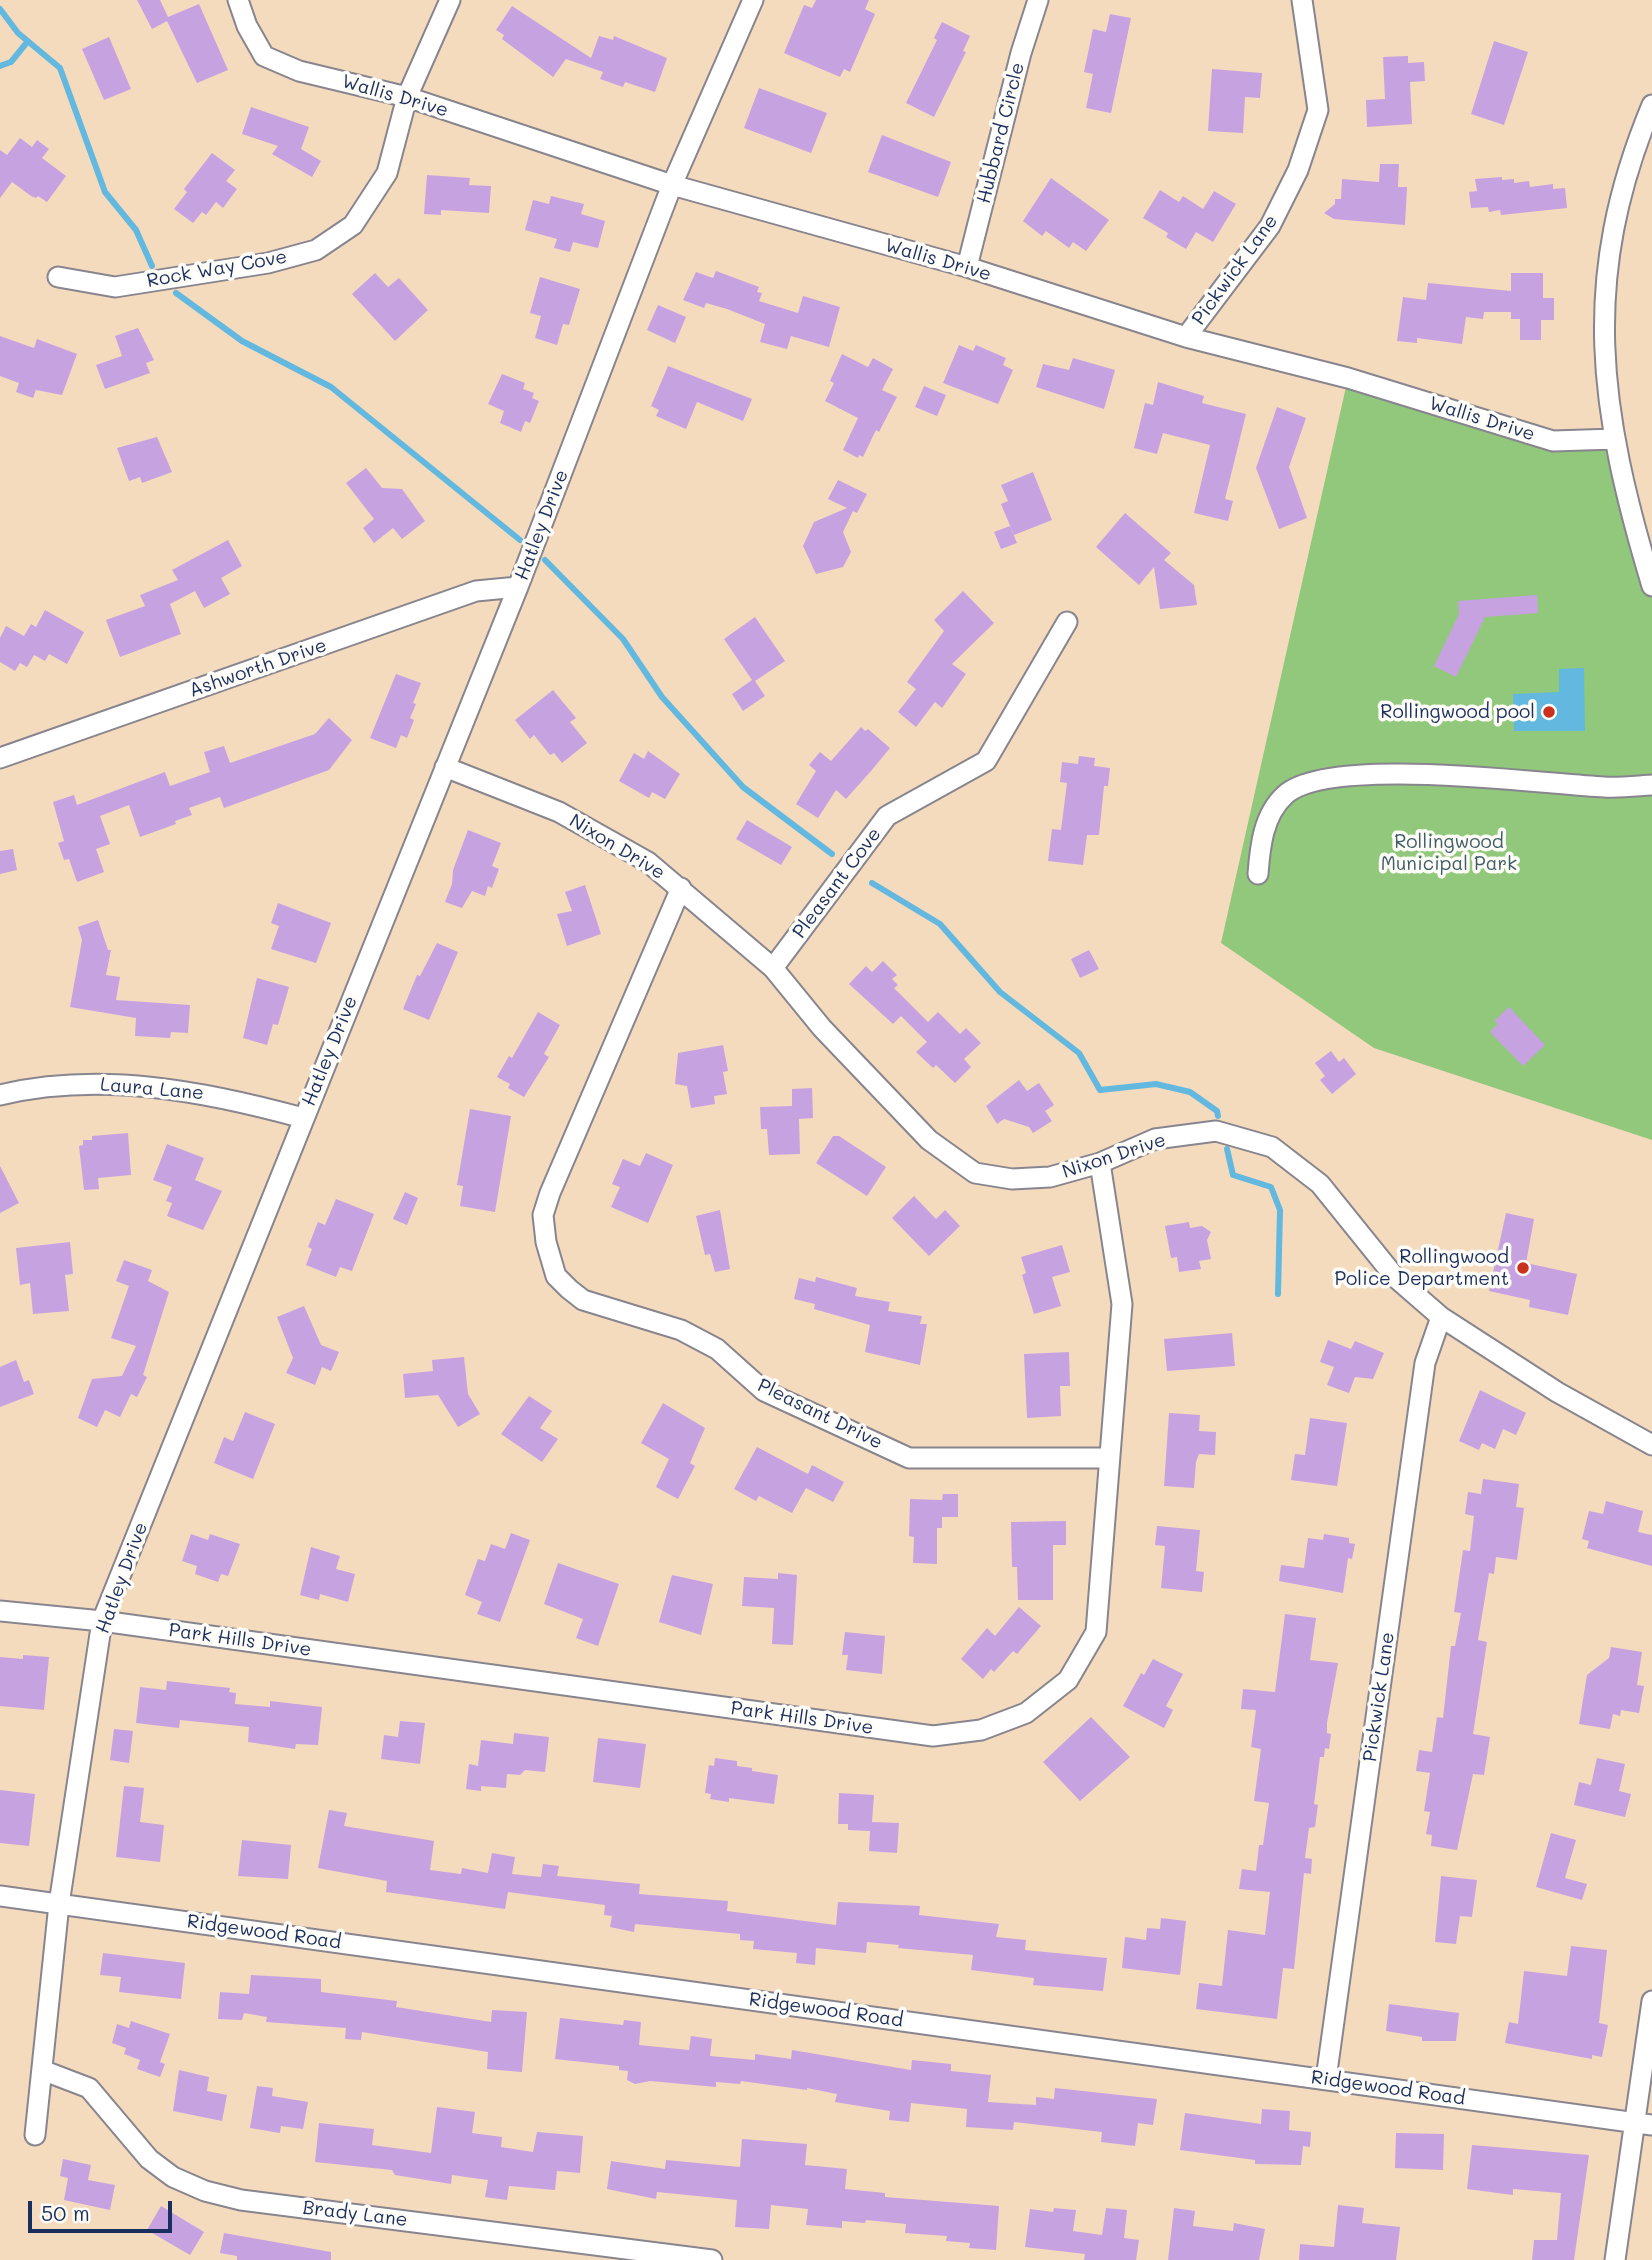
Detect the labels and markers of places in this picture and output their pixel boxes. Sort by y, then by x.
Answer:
place label: Rollingwood pool [1380,701,1535,723]
marker: Rollingwood pool [1541,704,1557,720]
place label: Rollingwood Police Department [1334,1246,1509,1290]
marker: Rollingwood Police Department [1515,1260,1531,1276]

